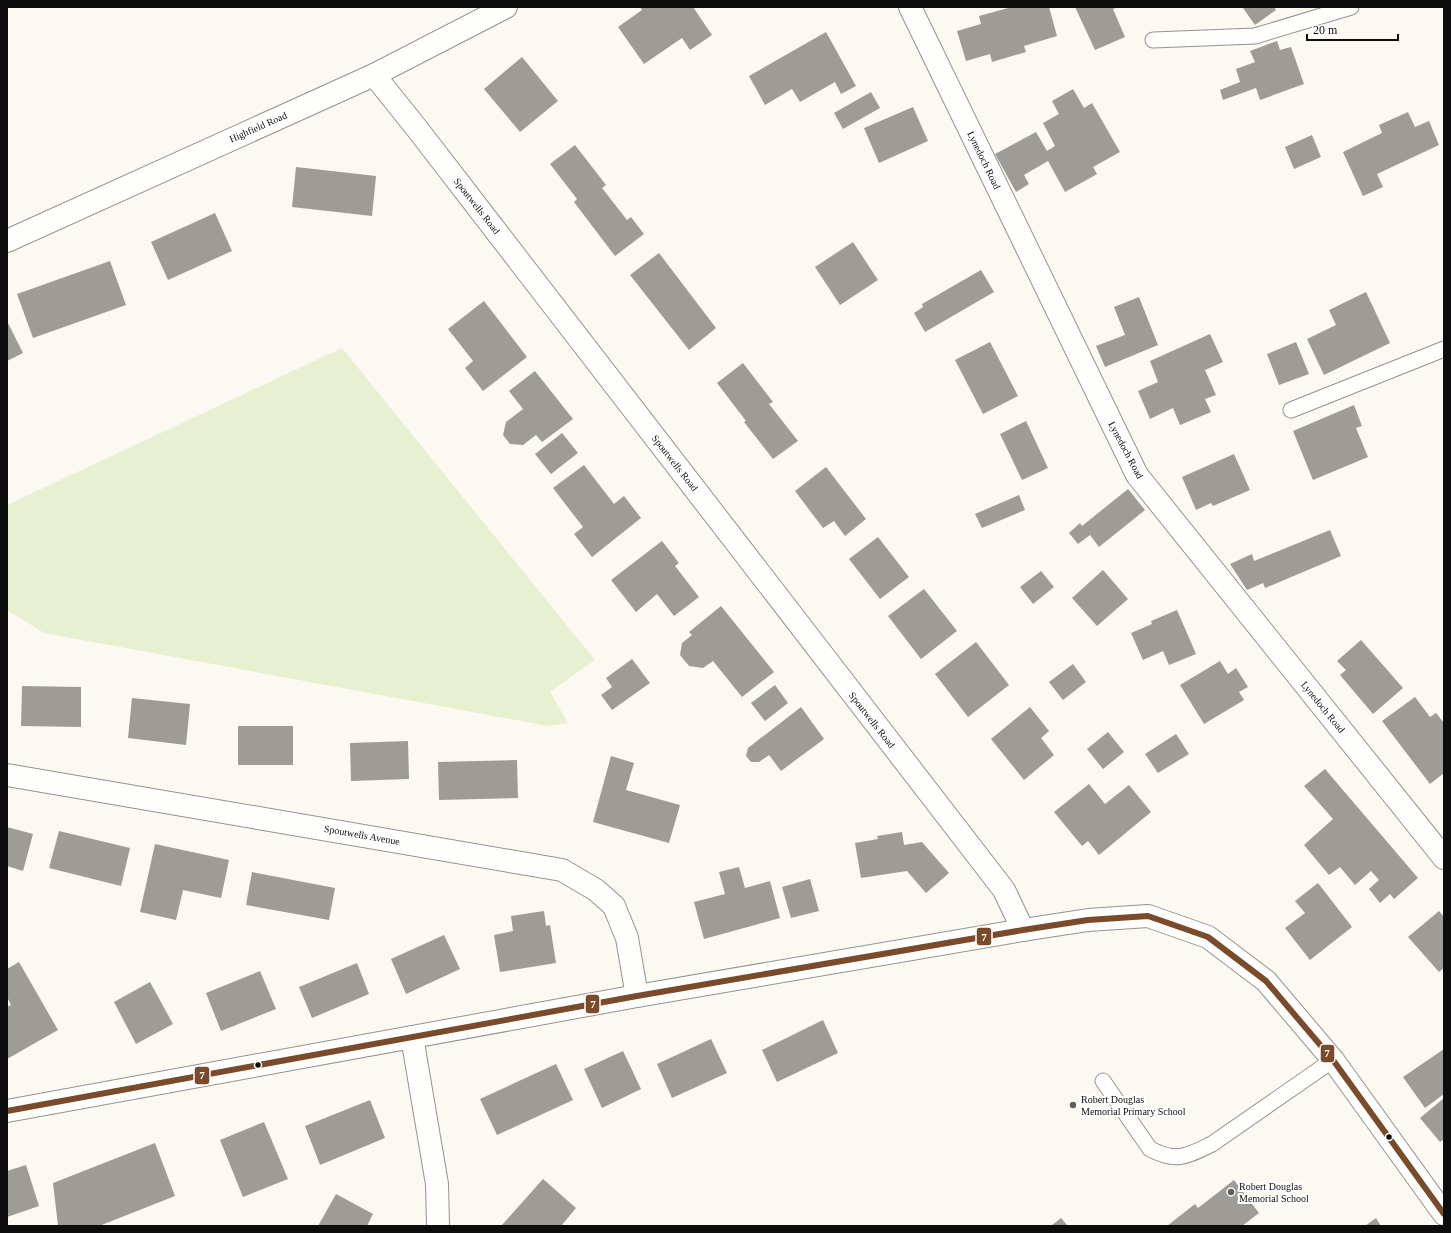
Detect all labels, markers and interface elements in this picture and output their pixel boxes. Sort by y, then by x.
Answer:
scale bar [1307,16,1398,42]
text: 20 m [1313,23,1338,37]
street label: Highfield Road [227,109,289,145]
street label: Lynedoch Road [965,129,1003,191]
street label: Spoutwells Road [452,176,502,236]
street label: Lynedoch Road [1106,420,1146,480]
street label: Spoutwells Road [650,433,700,493]
street label: Lynedoch Road [1299,679,1347,735]
street label: Spoutwells Road [847,690,897,750]
street label: Spoutwells Avenue [323,823,401,847]
line badge: 7 [976,927,992,946]
text: 7 [981,931,987,943]
line badge: 7 [585,994,600,1014]
text: 7 [590,998,596,1010]
line badge: 7 [1320,1044,1335,1063]
text: 7 [1324,1047,1330,1059]
unlabelled marker [253,1060,263,1070]
line badge: 7 [194,1066,210,1085]
text: 7 [199,1069,205,1081]
place label: Robert Douglas Memorial Primary School [1081,1094,1186,1117]
marker: Robert Douglas Memorial Primary School [1068,1100,1078,1110]
unlabelled marker [1384,1132,1394,1142]
place label: Robert Douglas Memorial School [1239,1181,1309,1204]
marker: Robert Douglas Memorial School [1226,1187,1236,1197]

